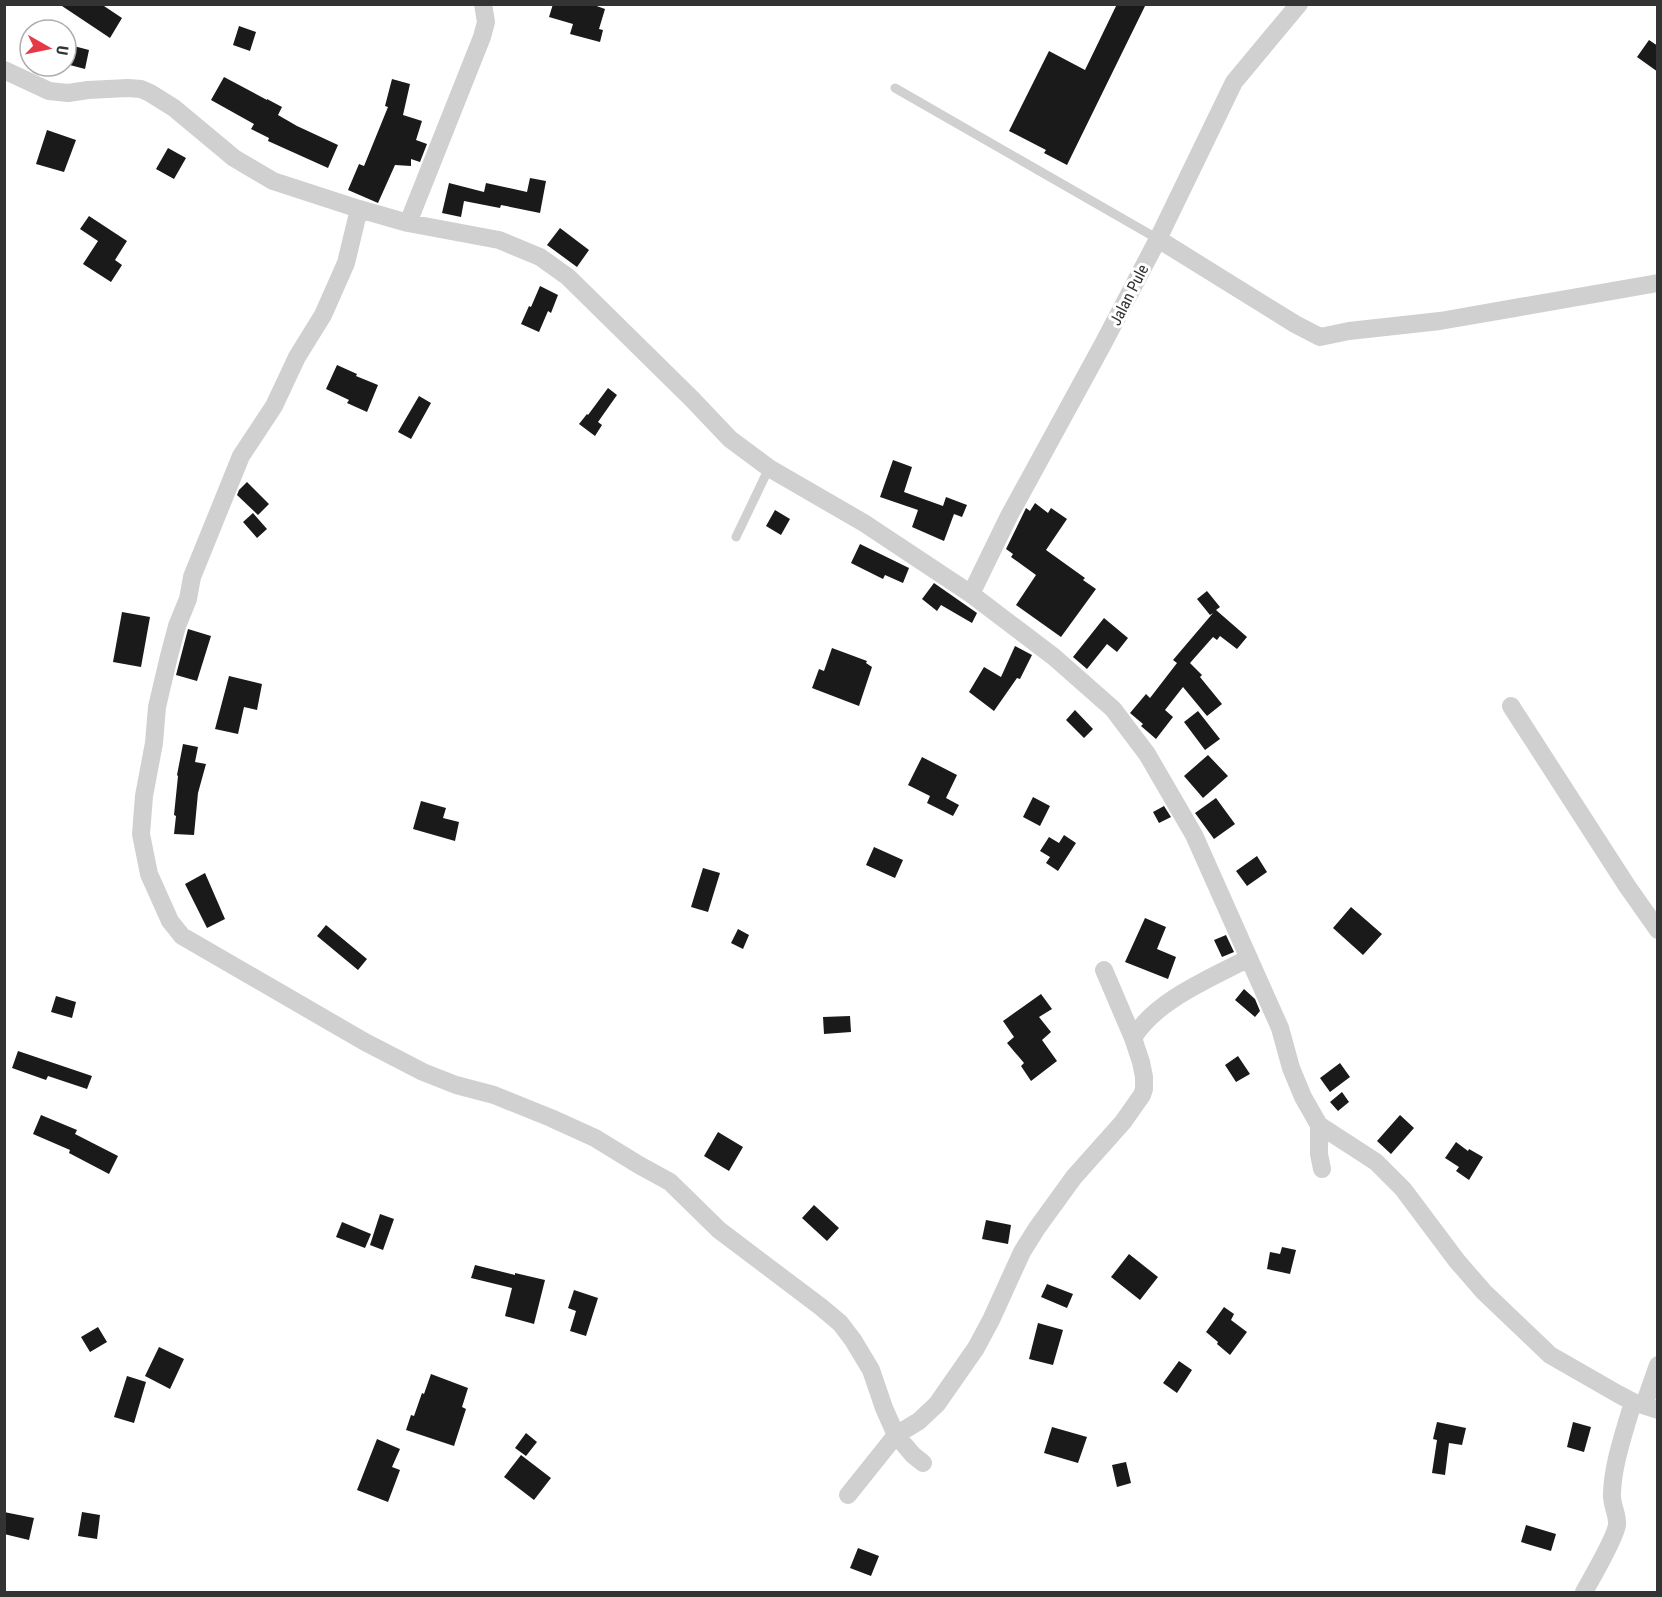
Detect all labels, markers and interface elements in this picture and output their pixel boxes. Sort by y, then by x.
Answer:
north arrow [18,18,78,78]
text: U [52,44,72,56]
street label: Jalan Pule [1106,261,1152,329]

